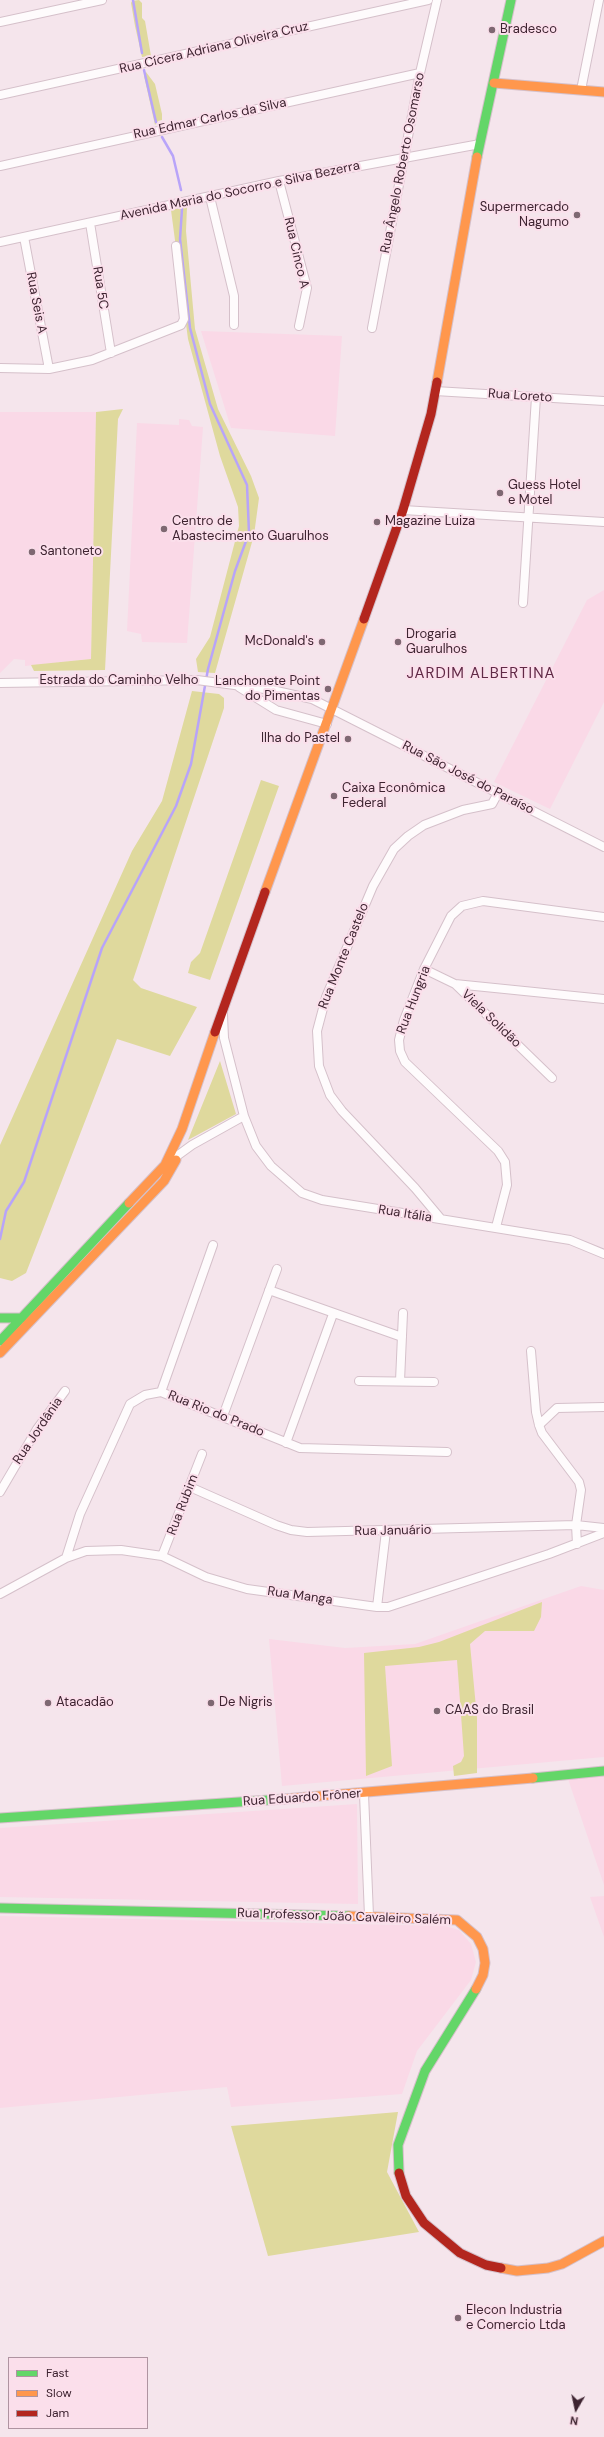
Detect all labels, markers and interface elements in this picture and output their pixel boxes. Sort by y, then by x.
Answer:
street label: Rua Cícera Adriana Oliveira Cruz [118,19,310,77]
place label: Bradesco [500,22,557,38]
marker: Bradesco [487,25,497,35]
street label: Rua Ângelo Roberto Osomarso [378,71,428,255]
street label: Rua Edmar Carlos da Silva [132,95,288,143]
street label: Avenida Maria do Socorro e Silva Bezerra [119,158,361,224]
place label: Supermercado Nagumo [480,200,569,231]
marker: Supermercado Nagumo [572,210,582,220]
street label: Rua Cinco A [280,216,312,290]
street label: Rua 5C [89,266,111,310]
street label: Rua Seis A [22,271,50,335]
street label: Rua Loreto [487,386,553,406]
place label: Guess Hotel e Motel [508,478,581,509]
marker: Guess Hotel e Motel [495,488,505,498]
place label: Centro de Abastecimento Guarulhos [172,514,329,545]
place label: Magazine Luiza [385,514,475,530]
marker: Magazine Luiza [372,517,382,527]
marker: Centro de Abastecimento Guarulhos [159,524,169,534]
place label: Santoneto [40,544,102,560]
marker: Santoneto [27,547,37,557]
place label: Drogaria Guarulhos [406,627,467,658]
place label: McDonald's [245,634,314,650]
marker: McDonald's [317,637,327,647]
marker: Drogaria Guarulhos [393,637,403,647]
district label: JARDIM ALBERTINA [407,665,555,683]
street label: Estrada do Caminho Velho [39,673,199,689]
place label: Lanchonete Point do Pimentas [215,674,320,705]
marker: Lanchonete Point do Pimentas [323,684,333,694]
place label: Ilha do Pastel [261,731,340,747]
marker: Ilha do Pastel [343,734,353,744]
street label: Rua São José do Paraíso [400,738,536,818]
place label: Caixa Econômica Federal [342,781,445,812]
marker: Caixa Econômica Federal [329,791,339,801]
street label: Rua Monte Castelo [316,901,372,1011]
street label: Rua Hungria [394,964,434,1036]
street label: Viela Solidão [458,987,524,1051]
street label: Rua Itália [377,1202,433,1226]
street label: Rua Rio do Prado [166,1388,266,1440]
street label: Rua Jordânia [10,1395,66,1467]
street label: Rua Rubim [164,1472,202,1538]
street label: Rua Januário [354,1523,432,1539]
street label: Rua Manga [266,1584,334,1608]
place label: Atacadão [56,1695,114,1711]
place label: De Nigris [219,1695,273,1711]
marker: Atacadão [43,1698,53,1708]
marker: De Nigris [206,1698,216,1708]
place label: CAAS do Brasil [445,1703,534,1719]
marker: CAAS do Brasil [432,1706,442,1716]
street label: Rua Eduardo Frôner [242,1786,362,1810]
street label: Rua Professor João Cavaleiro Salém [237,1905,451,1929]
place label: Elecon Industria e Comercio Ltda [466,2303,565,2334]
marker: Elecon Industria e Comercio Ltda [453,2313,463,2323]
legend [8,2357,148,2429]
text: Fast [46,2365,69,2381]
text: Slow [46,2385,72,2401]
north arrow [556,2389,596,2429]
text: Jam [46,2405,69,2421]
text: N [569,2413,579,2428]

